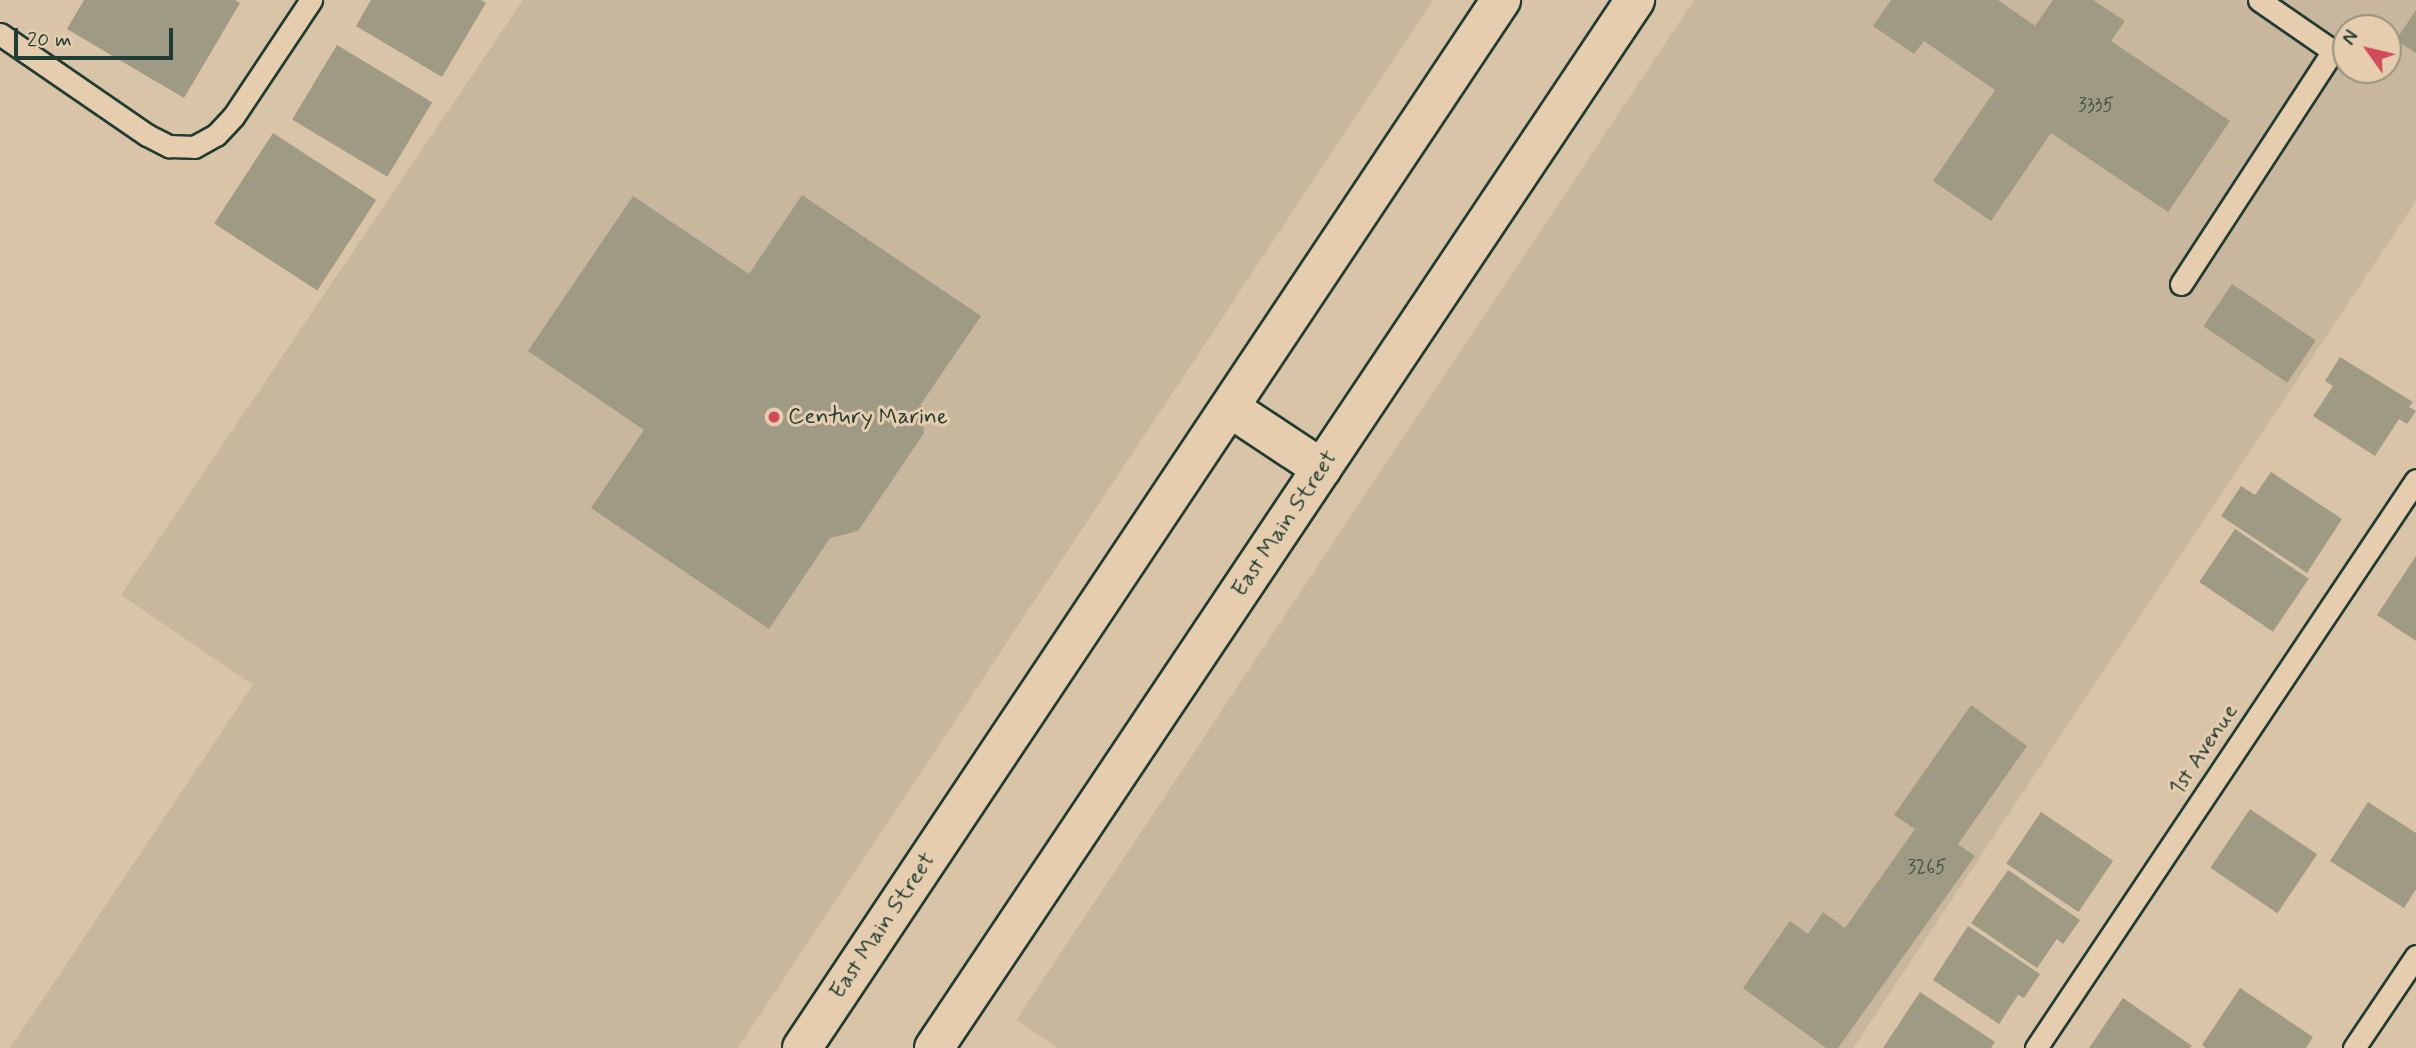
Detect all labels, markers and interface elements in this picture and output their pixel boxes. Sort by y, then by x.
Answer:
scale bar [18,14,177,58]
north arrow [2332,14,2402,84]
text: 20 m [27,26,72,54]
text: N [2337,26,2365,50]
house number: 3335 [2078,95,2114,117]
place label: Century Marine [788,403,955,431]
marker: Century Marine [766,409,782,425]
street label: East Main Street [1226,446,1344,602]
street label: 1st Avenue [2163,699,2245,801]
street label: East Main Street [824,848,942,1004]
house number: 3265 [1908,857,1946,879]

